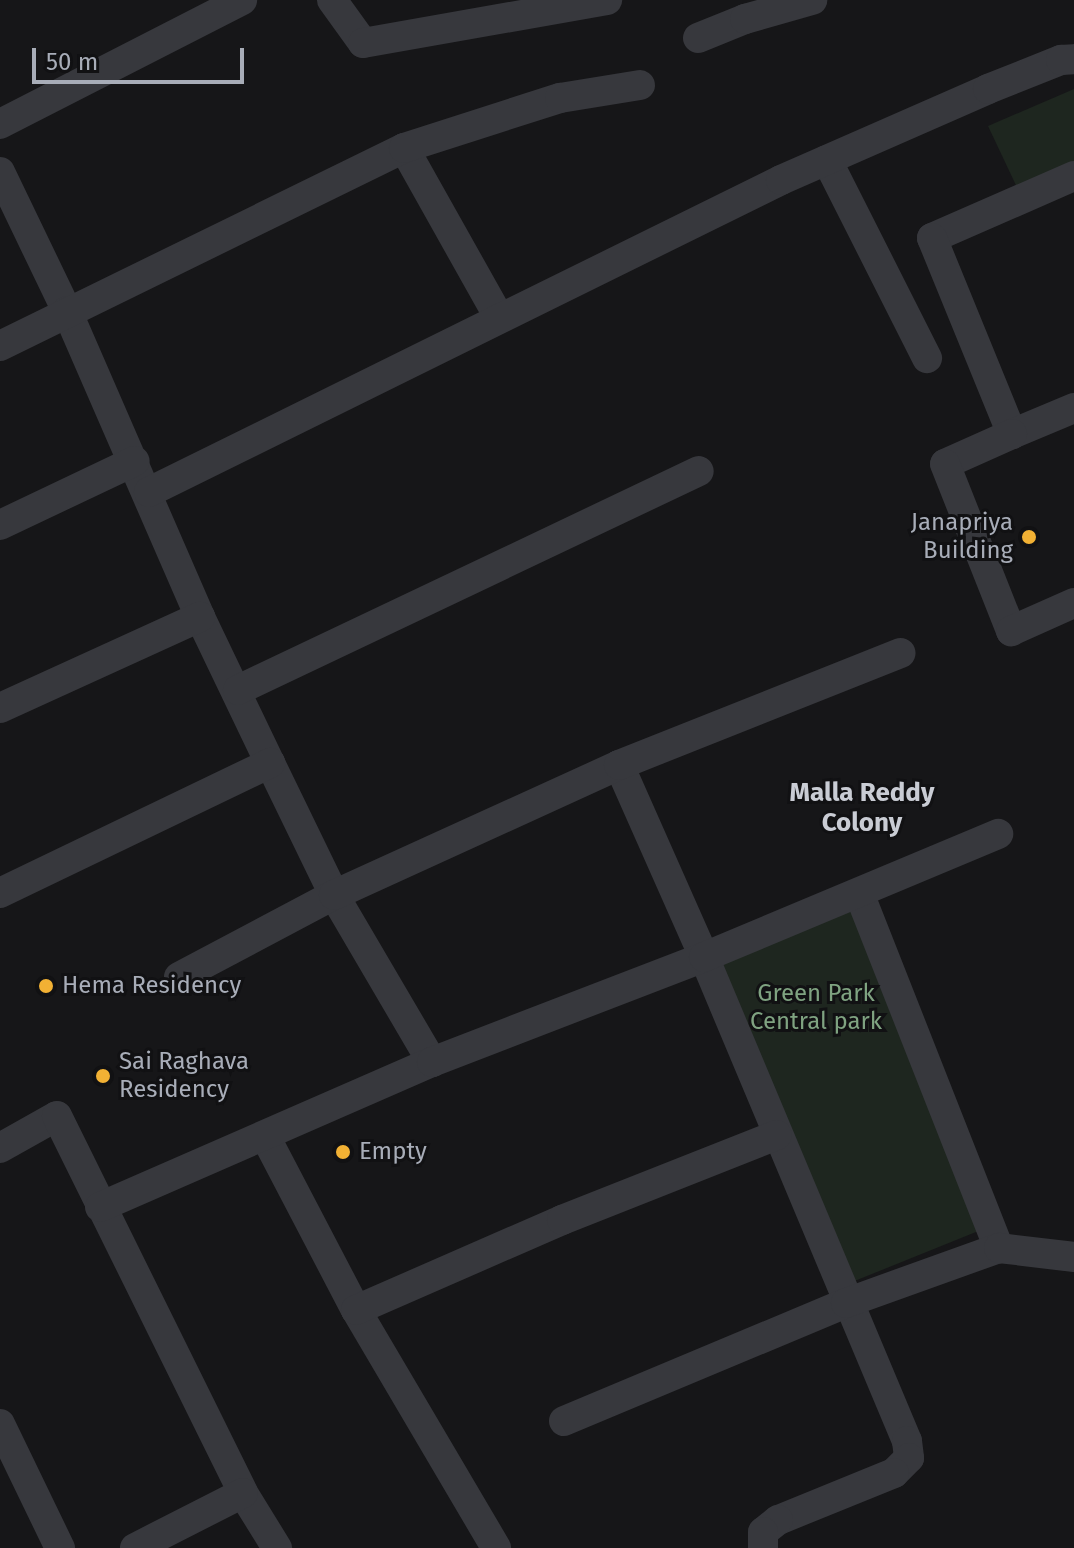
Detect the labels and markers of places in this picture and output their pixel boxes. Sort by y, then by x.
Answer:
place label: Janapriya Building [911,509,1013,565]
marker: Janapriya Building [1020,528,1038,546]
place label: Hema Residency [62,972,241,1000]
marker: Hema Residency [37,977,55,995]
place label: Sai Raghava Residency [119,1048,249,1104]
marker: Sai Raghava Residency [94,1067,112,1085]
place label: Empty [359,1138,427,1166]
marker: Empty [334,1143,352,1161]

